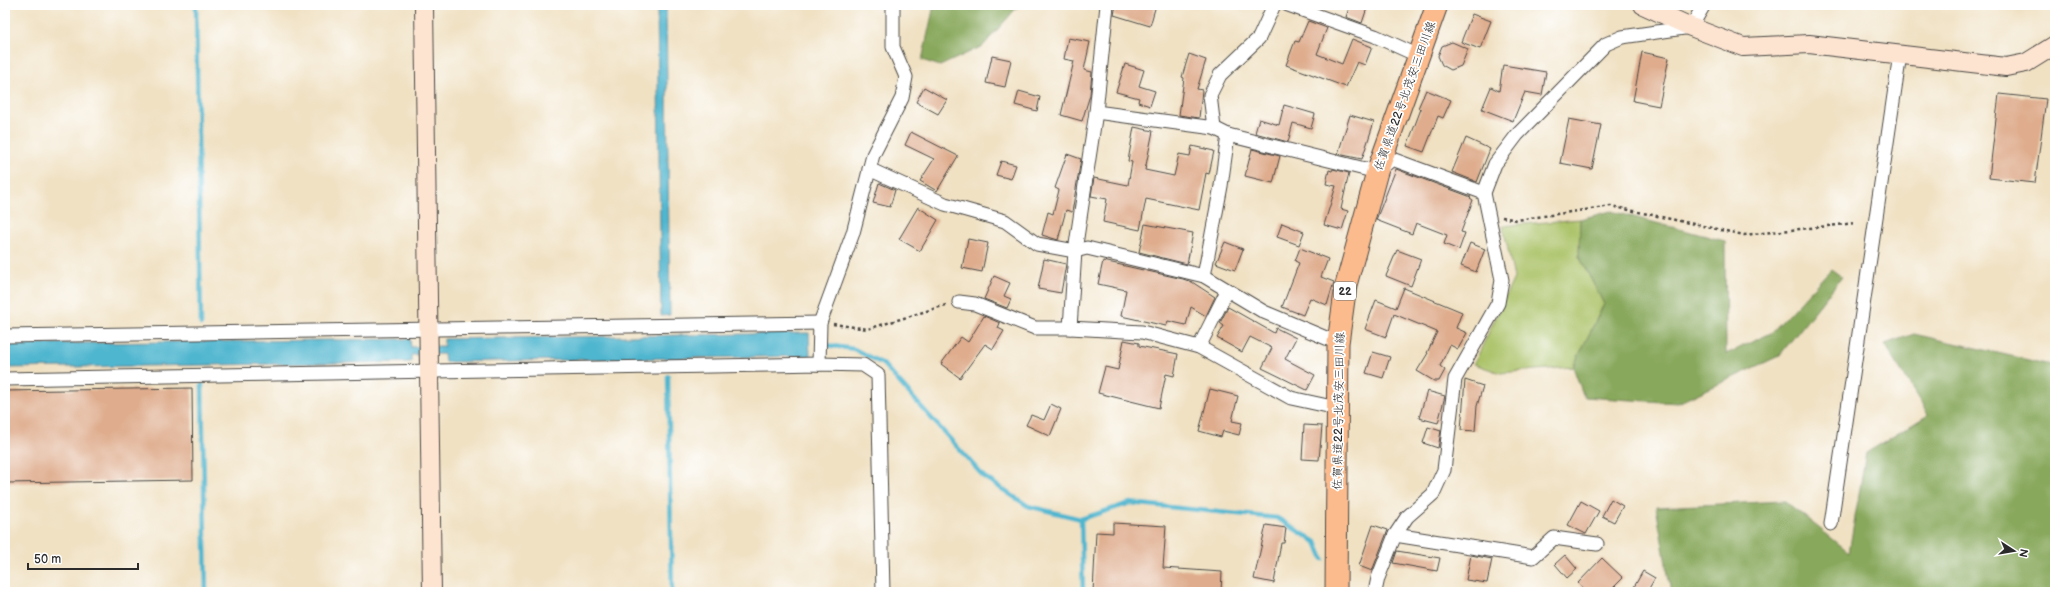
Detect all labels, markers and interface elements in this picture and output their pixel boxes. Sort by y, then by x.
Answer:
street label: 佐賀県道22号北茂安三田川線 [1371,19,1439,173]
road number: 22 [1334,282,1356,300]
street label: 佐賀県道22号北茂安三田川線 [1330,332,1348,490]
north arrow [1994,531,2034,571]
scale bar [28,545,138,571]
text: N [2016,548,2031,558]
text: 50 m [34,552,61,567]

